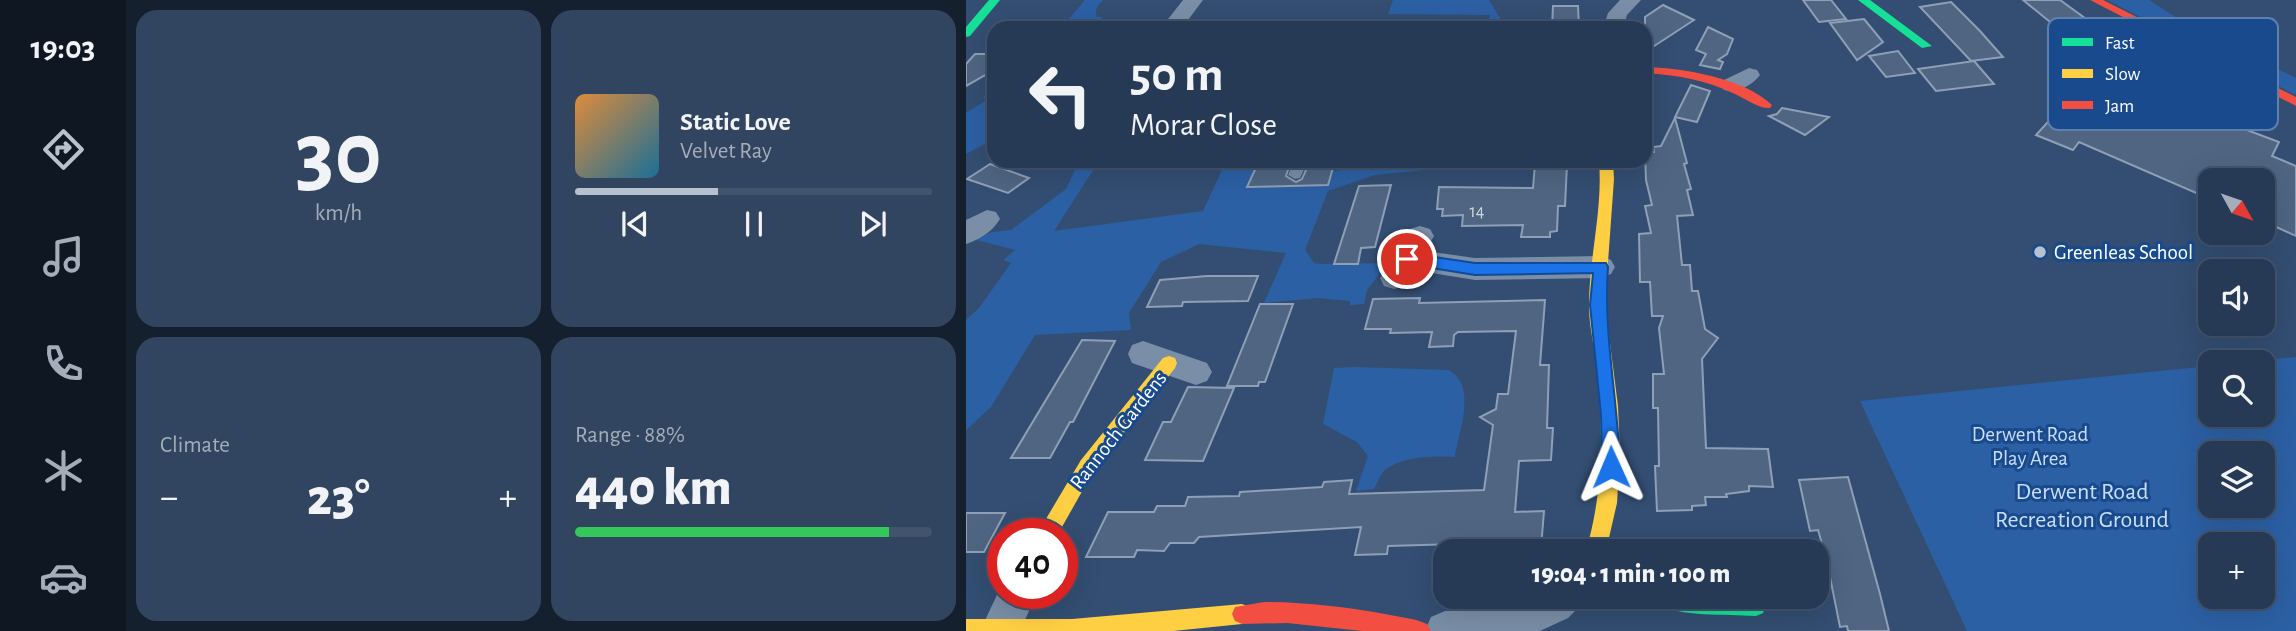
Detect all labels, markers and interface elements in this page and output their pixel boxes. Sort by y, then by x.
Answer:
legend [2048,18,2278,130]
text: 19:03 [31,32,95,64]
text: Fast [2105,34,2135,53]
icon: left [1015,49,1106,140]
text: 50 m [1130,51,1224,100]
text: Slow [2105,65,2141,84]
text: Jam [2105,97,2134,116]
text: 30 [295,109,382,200]
text: Static Love [680,109,791,135]
text: Morar Close [1130,109,1277,141]
icon: directions [39,125,88,174]
text: Velvet Ray [680,140,772,163]
north arrow [2198,168,2275,245]
map controls [2198,168,2275,609]
text: km/h [315,202,362,225]
house number: 14 [1470,203,1485,221]
icon: previous [616,205,654,243]
icon: pause [735,205,773,243]
icon: next [854,205,892,243]
pin [1377,229,1437,289]
icon: music [39,232,88,281]
icon: arrive [1388,240,1426,278]
place label: Greenleas School [2054,242,2193,263]
marker: Greenleas School [2032,244,2048,260]
button: sound [2198,259,2275,336]
icon: phone [39,339,88,388]
button: search [2198,350,2275,427]
street label: Rannoch Gardens [1066,368,1171,493]
text: Range · 88% [575,424,685,447]
park label: Derwent Road Play Area [1972,424,2088,469]
position arrow [1574,430,1648,504]
text: Climate [160,434,230,457]
button: layers [2198,441,2275,518]
icon: climate [39,446,88,495]
text: 440 km [575,462,732,514]
text: 23° [307,472,370,524]
text: − [160,479,178,517]
text: + [499,479,517,517]
park label: Derwent Road Recreation Ground [1995,480,2169,532]
speed limit sign: 40 [987,518,1078,609]
button: + [2198,532,2275,609]
icon: car [39,553,88,602]
text: 19:04 · 1 min · 100 m [1532,561,1730,587]

